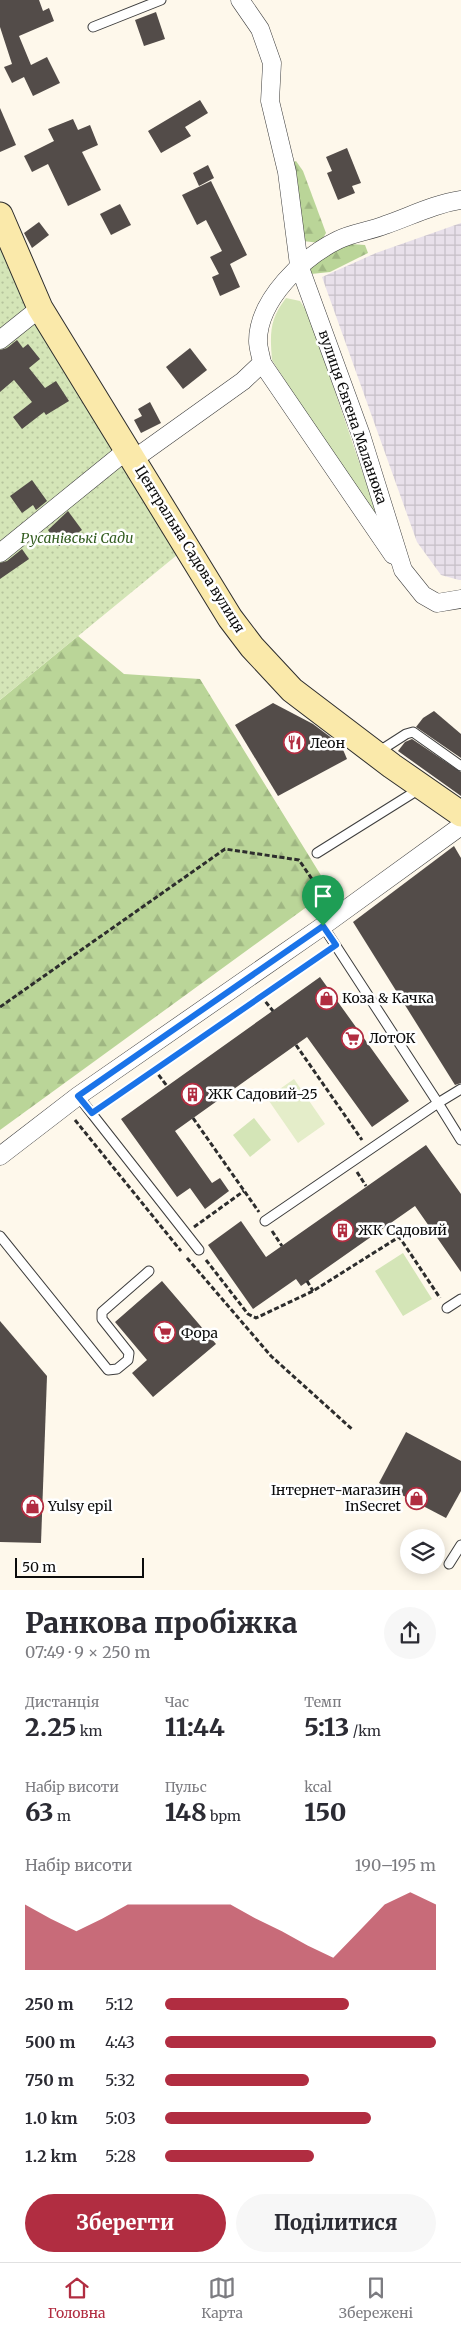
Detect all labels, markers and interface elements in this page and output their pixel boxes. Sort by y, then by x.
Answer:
street label: вулиця Євгена Маланюка [315,328,391,507]
street label: Центральна Садова вулиця [131,462,249,636]
park label: Русанівські Сади [21,529,133,547]
restaurant icon: Леон [282,731,306,755]
place label: Леон [310,734,345,752]
pin [302,875,344,926]
icon: arrive [309,882,337,910]
shop icon: Коза & Качка [314,986,338,1010]
place label: Коза & Качка [342,989,435,1007]
supermarket icon: ЛотОК [341,1026,365,1050]
place label: ЛотОК [369,1029,416,1047]
building icon: ЖК Садовий-25 [180,1082,204,1106]
place label: ЖК Садовий-25 [208,1085,318,1103]
building icon: ЖК Садовий [330,1218,354,1242]
place label: ЖК Садовий [358,1221,447,1239]
supermarket icon: Фора [153,1321,177,1345]
place label: Фора [181,1324,218,1342]
place label: Інтернет-магазин InSecret [271,1481,402,1515]
shop icon: Інтернет-магазин InSecret [405,1486,429,1510]
shop icon: Yulsy epil [20,1494,44,1518]
place label: Yulsy epil [47,1497,113,1515]
map controls [400,1529,445,1574]
button: layers [400,1529,445,1574]
scale bar [15,1554,144,1578]
text: 50 m [22,1558,56,1576]
text: Ранкова пробіжка [25,1605,298,1641]
button: share [384,1607,436,1659]
text: 07:49 · 9 × 250 m [25,1642,150,1662]
text: Дистанція [25,1693,99,1711]
text: Час [165,1693,189,1711]
text: Темп [304,1693,341,1711]
text: 2.25 [25,1711,76,1743]
text: 11:44 [165,1711,225,1743]
text: 5:13 [304,1711,349,1743]
text: km [76,1722,102,1740]
text: /km [349,1722,381,1740]
text: Набір висоти [25,1778,119,1796]
text: Пульс [165,1778,207,1796]
text: kcal [304,1778,332,1796]
text: 63 [25,1796,54,1828]
text: 148 [165,1796,207,1828]
text: 150 [304,1796,347,1828]
text: m [54,1807,71,1825]
text: bpm [207,1807,241,1825]
text: Набір висоти [25,1855,132,1875]
text: 190–195 m [355,1855,436,1875]
text: 250 m [25,1994,74,2014]
text: 5:12 [105,1994,133,2014]
text: 500 m [25,2032,75,2052]
text: 4:43 [105,2032,135,2052]
text: 750 m [25,2070,74,2090]
text: 5:32 [105,2070,135,2090]
text: 1.0 km [25,2108,78,2128]
text: 5:03 [105,2108,136,2128]
text: 1.2 km [25,2146,77,2166]
text: 5:28 [105,2146,136,2166]
button: Зберегти [25,2194,226,2252]
button: Поділитися [236,2194,436,2252]
tab: Головна [48,2274,106,2322]
tab: Карта [201,2274,243,2322]
tab: Збережені [339,2274,413,2322]

